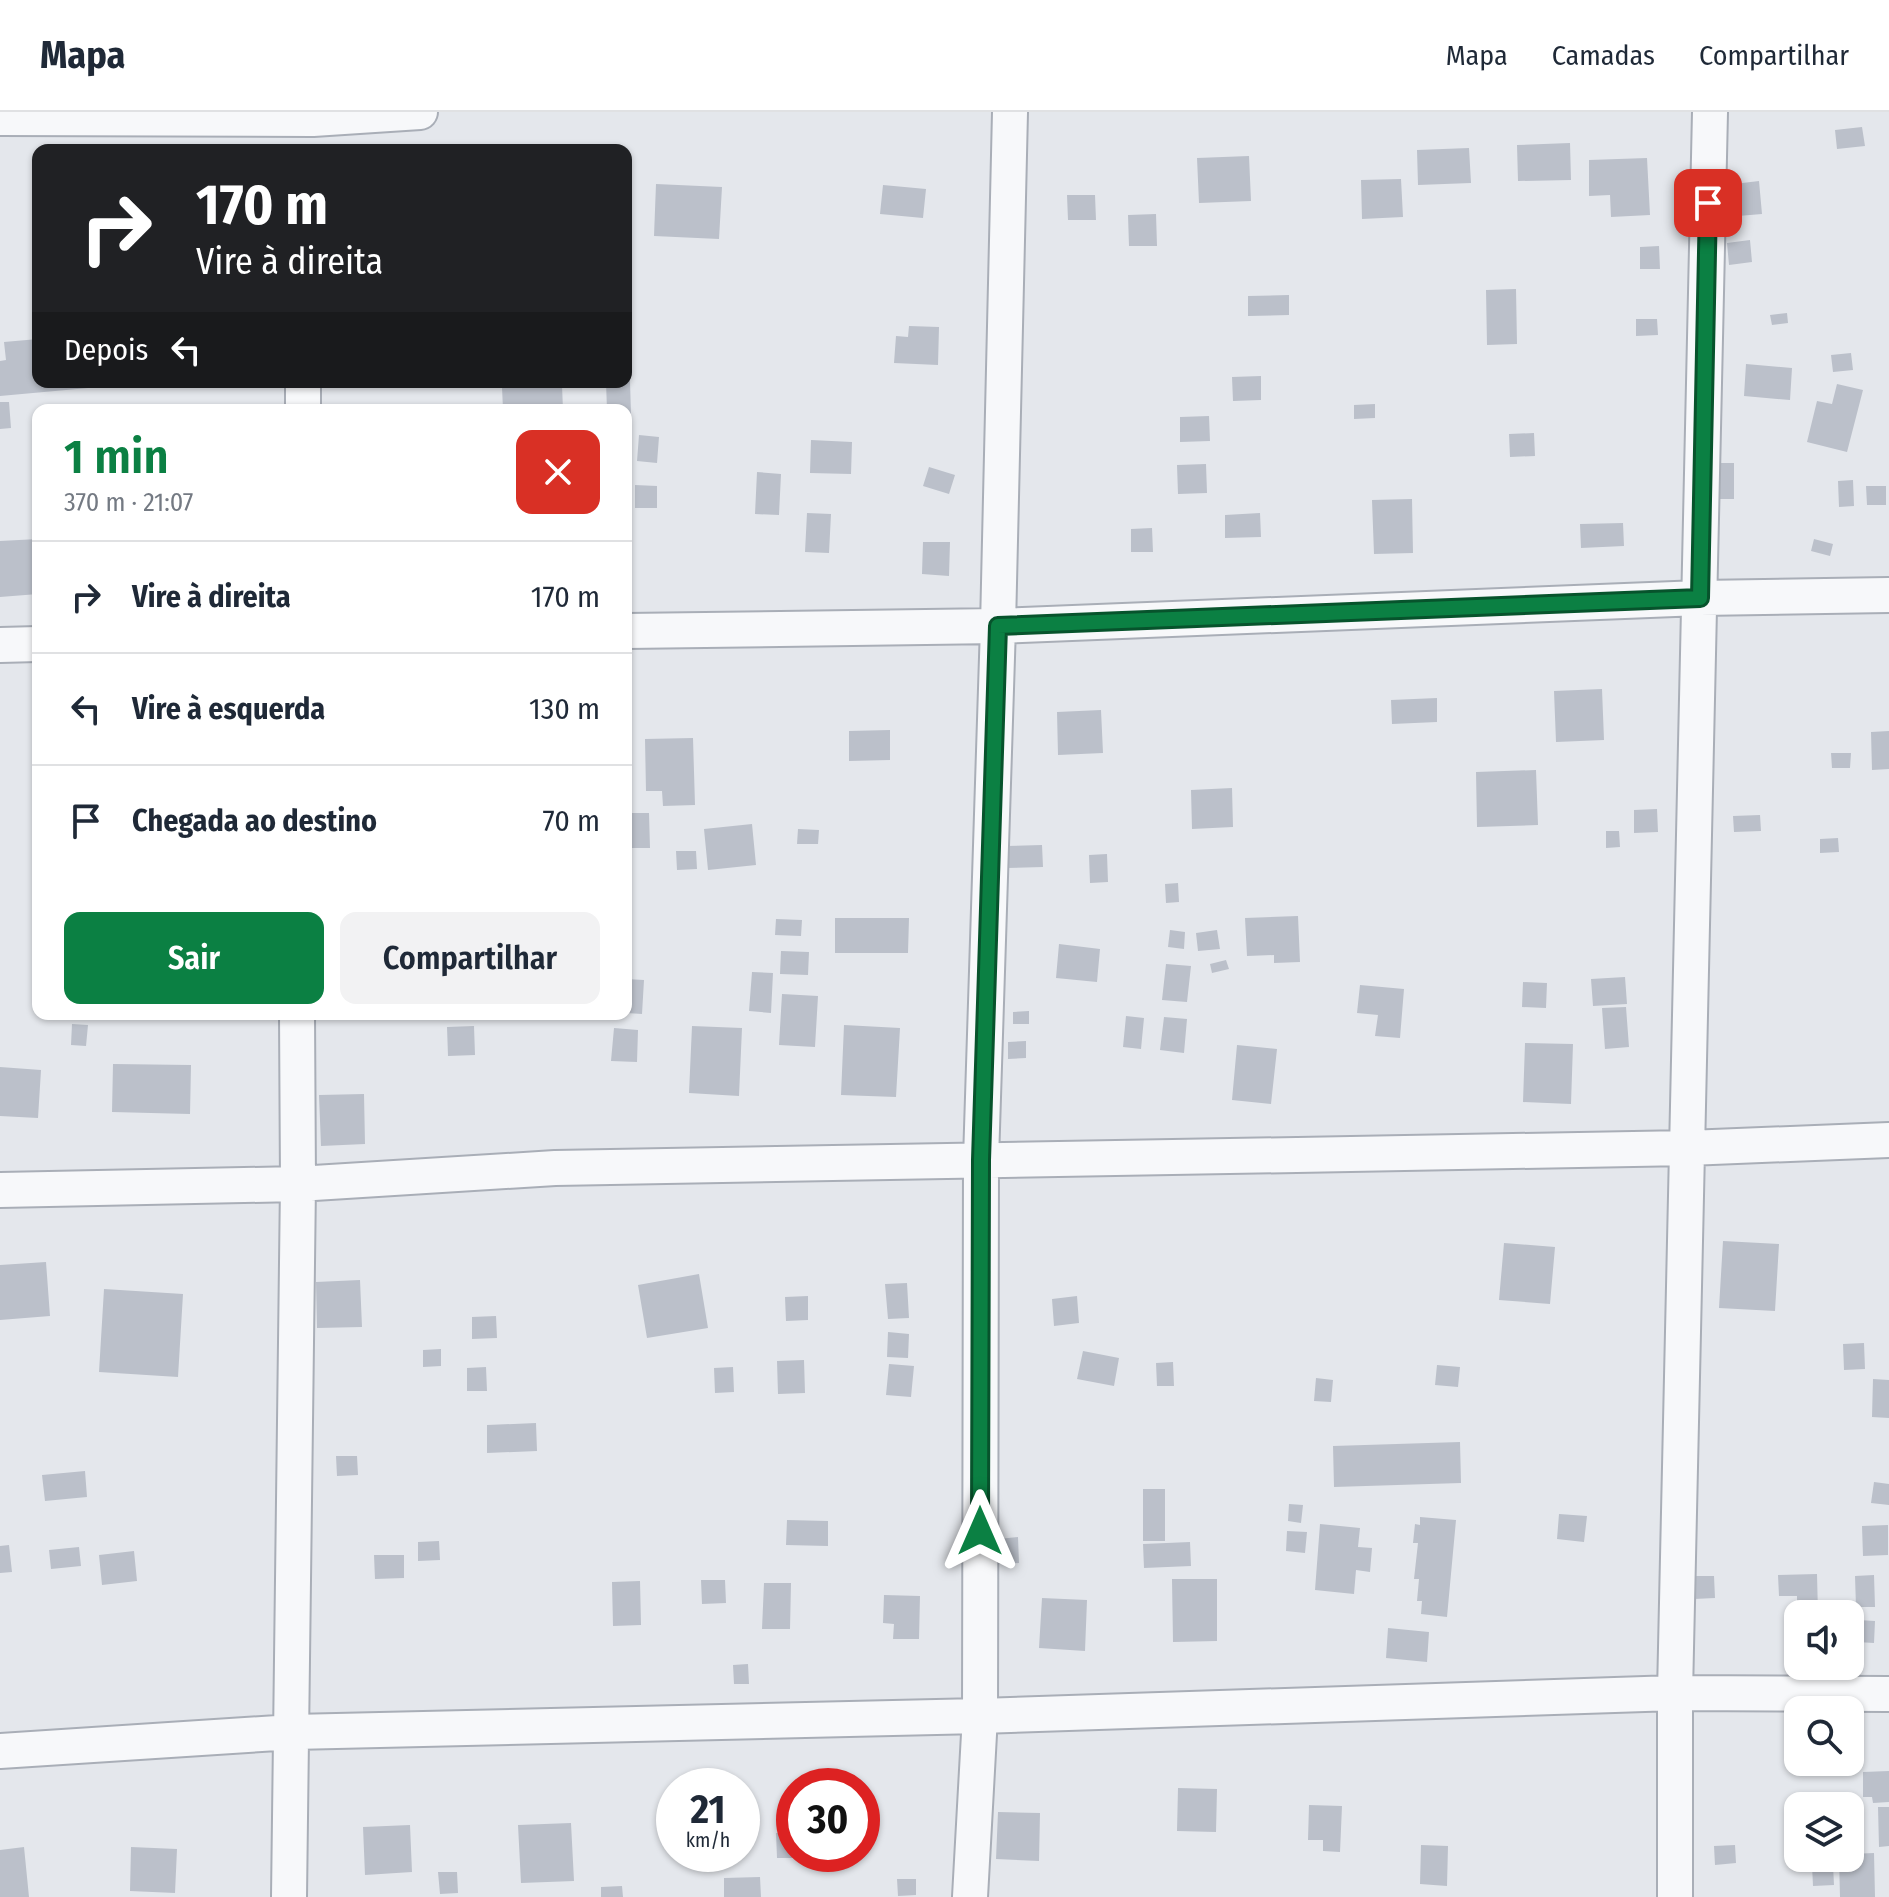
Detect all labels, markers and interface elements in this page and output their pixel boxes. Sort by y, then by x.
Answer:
text: Mapa [40,32,125,78]
text: Mapa [1446,39,1508,72]
text: Camadas [1552,39,1655,72]
text: Compartilhar [1699,39,1849,72]
pin [1674,169,1742,237]
text: 170 m [196,172,328,239]
icon: right [64,176,168,280]
icon: arrive [1686,181,1730,225]
text: Vire à direita [196,240,383,284]
icon: left [164,328,208,372]
text: Depois [64,332,148,368]
text: 1 min [64,428,169,486]
button: close [516,430,600,514]
text: 370 m · 21:07 [64,487,193,518]
icon: right [64,575,108,619]
text: Vire à direita [132,579,291,615]
text: 170 m [531,579,600,615]
icon: left [64,687,108,731]
text: Vire à esquerda [132,691,325,727]
text: 130 m [529,691,600,727]
icon: arrive [64,799,108,843]
text: Chegada ao destino [132,803,377,839]
text: 70 m [542,803,600,839]
button: Sair [64,912,324,1004]
button: Compartilhar [340,912,600,1004]
position arrow [938,1489,1022,1573]
map controls [1784,1600,1864,1872]
button: sound [1784,1600,1864,1680]
button: search [1784,1696,1864,1776]
speed limit sign: 30 [776,1768,880,1872]
text: 21 [691,1786,725,1834]
button: layers [1784,1792,1864,1872]
text: km/h [686,1828,730,1852]

